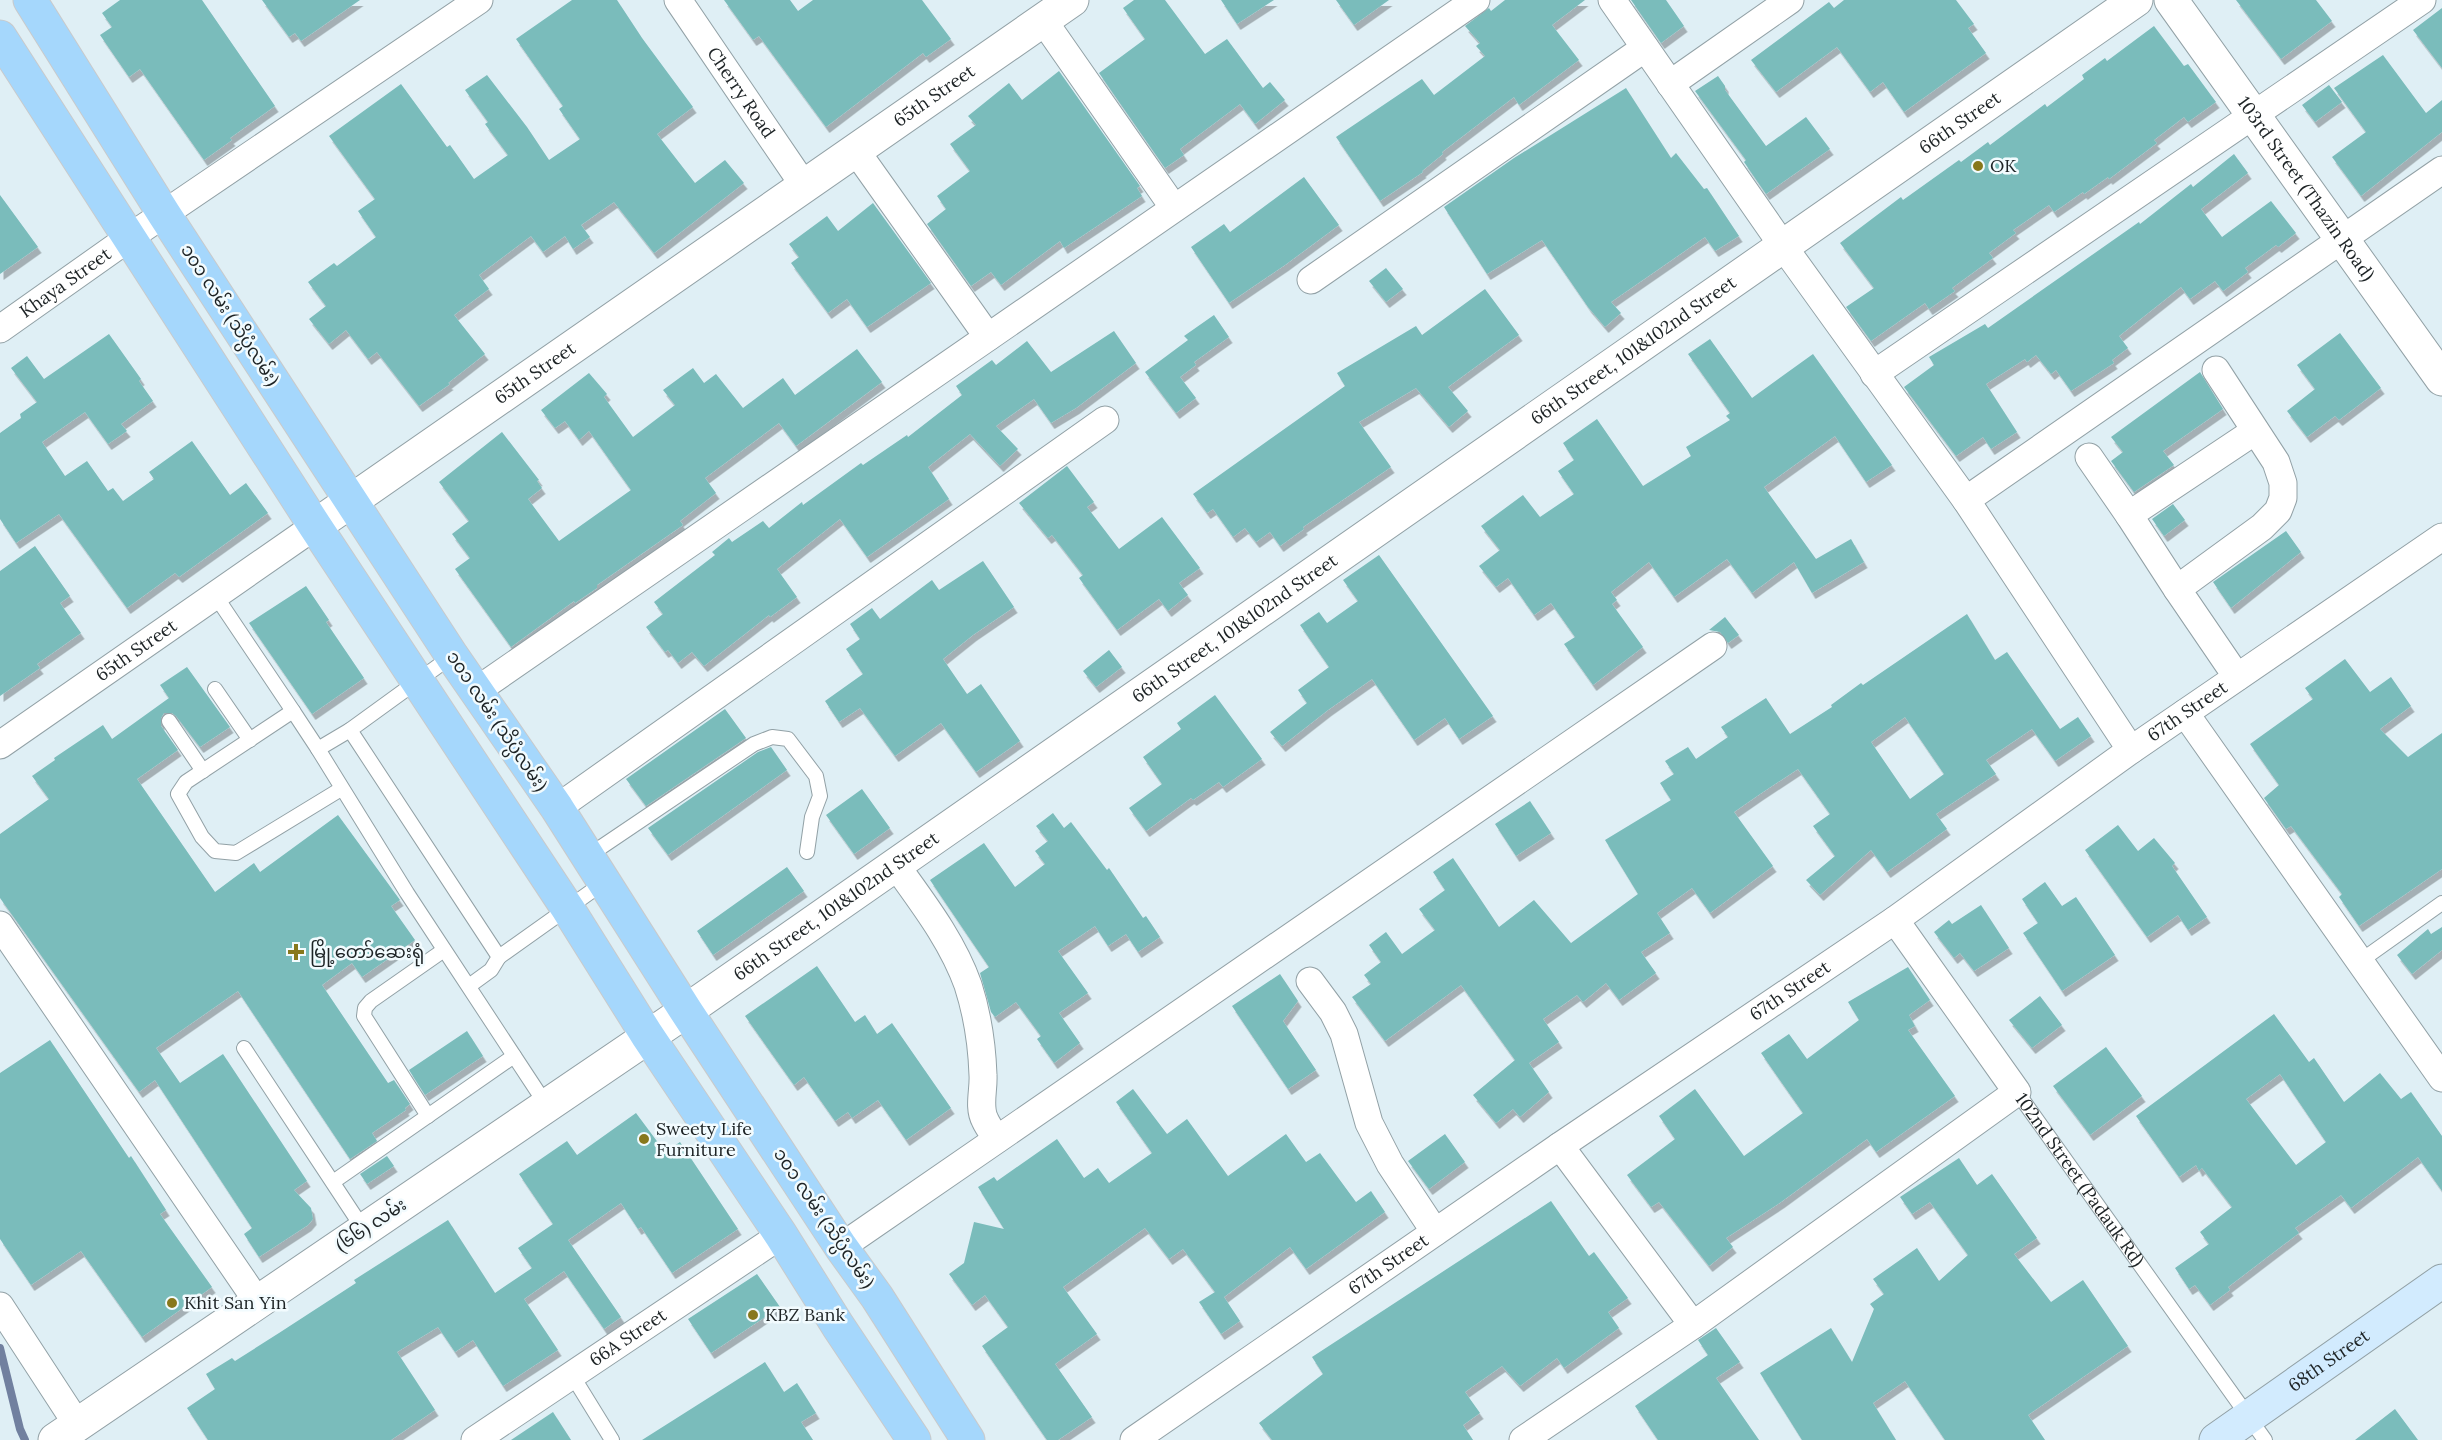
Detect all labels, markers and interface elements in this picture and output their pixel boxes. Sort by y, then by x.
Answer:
street label: Cherry Road [702,42,781,142]
street label: 65th Street [889,59,979,132]
street label: 66th Street [1914,86,2005,159]
street label: 103rd Street (Thazin Road) [2233,92,2380,285]
place label: OK [1990,154,2017,177]
marker: OK [1971,159,1985,173]
street label: ၁၀၁ လမ်း (သိပ္ပံလမ်း) [172,238,287,392]
street label: Khaya Street [15,242,115,323]
street label: 66th Street, 101&102nd Street [1526,270,1740,430]
street label: 65th Street [490,336,580,409]
street label: 66th Street, 101&102nd Street [1127,548,1342,708]
street label: 65th Street [91,614,181,686]
street label: ၁၀၁ လမ်း (သိပ္ပံလမ်း) [438,645,555,798]
street label: 67th Street [2143,675,2232,746]
street label: 66th Street, 101&102nd Street [729,826,943,986]
place label: မြို့တော်ဆေးရုံ [310,938,424,967]
marker: မြို့တော်ဆေးရုံ [287,943,305,961]
street label: 67th Street [1745,955,1834,1026]
street label: 102nd Street (Padauk Rd) [2010,1088,2150,1271]
place label: Sweety Life Furniture [656,1117,752,1161]
marker: Sweety Life Furniture [637,1132,651,1146]
street label: ၁၀၁ လမ်း (သိပ္ပံလမ်း) [765,1142,882,1295]
street label: (၆၆) လမ်း [330,1192,410,1257]
street label: 67th Street [1344,1228,1433,1300]
place label: Khit San Yin [184,1291,287,1314]
marker: Khit San Yin [165,1296,179,1310]
street label: 66A Street [585,1303,671,1371]
place label: KBZ Bank [765,1303,846,1326]
marker: KBZ Bank [746,1308,760,1322]
street label: 68th Street [2283,1324,2374,1397]

